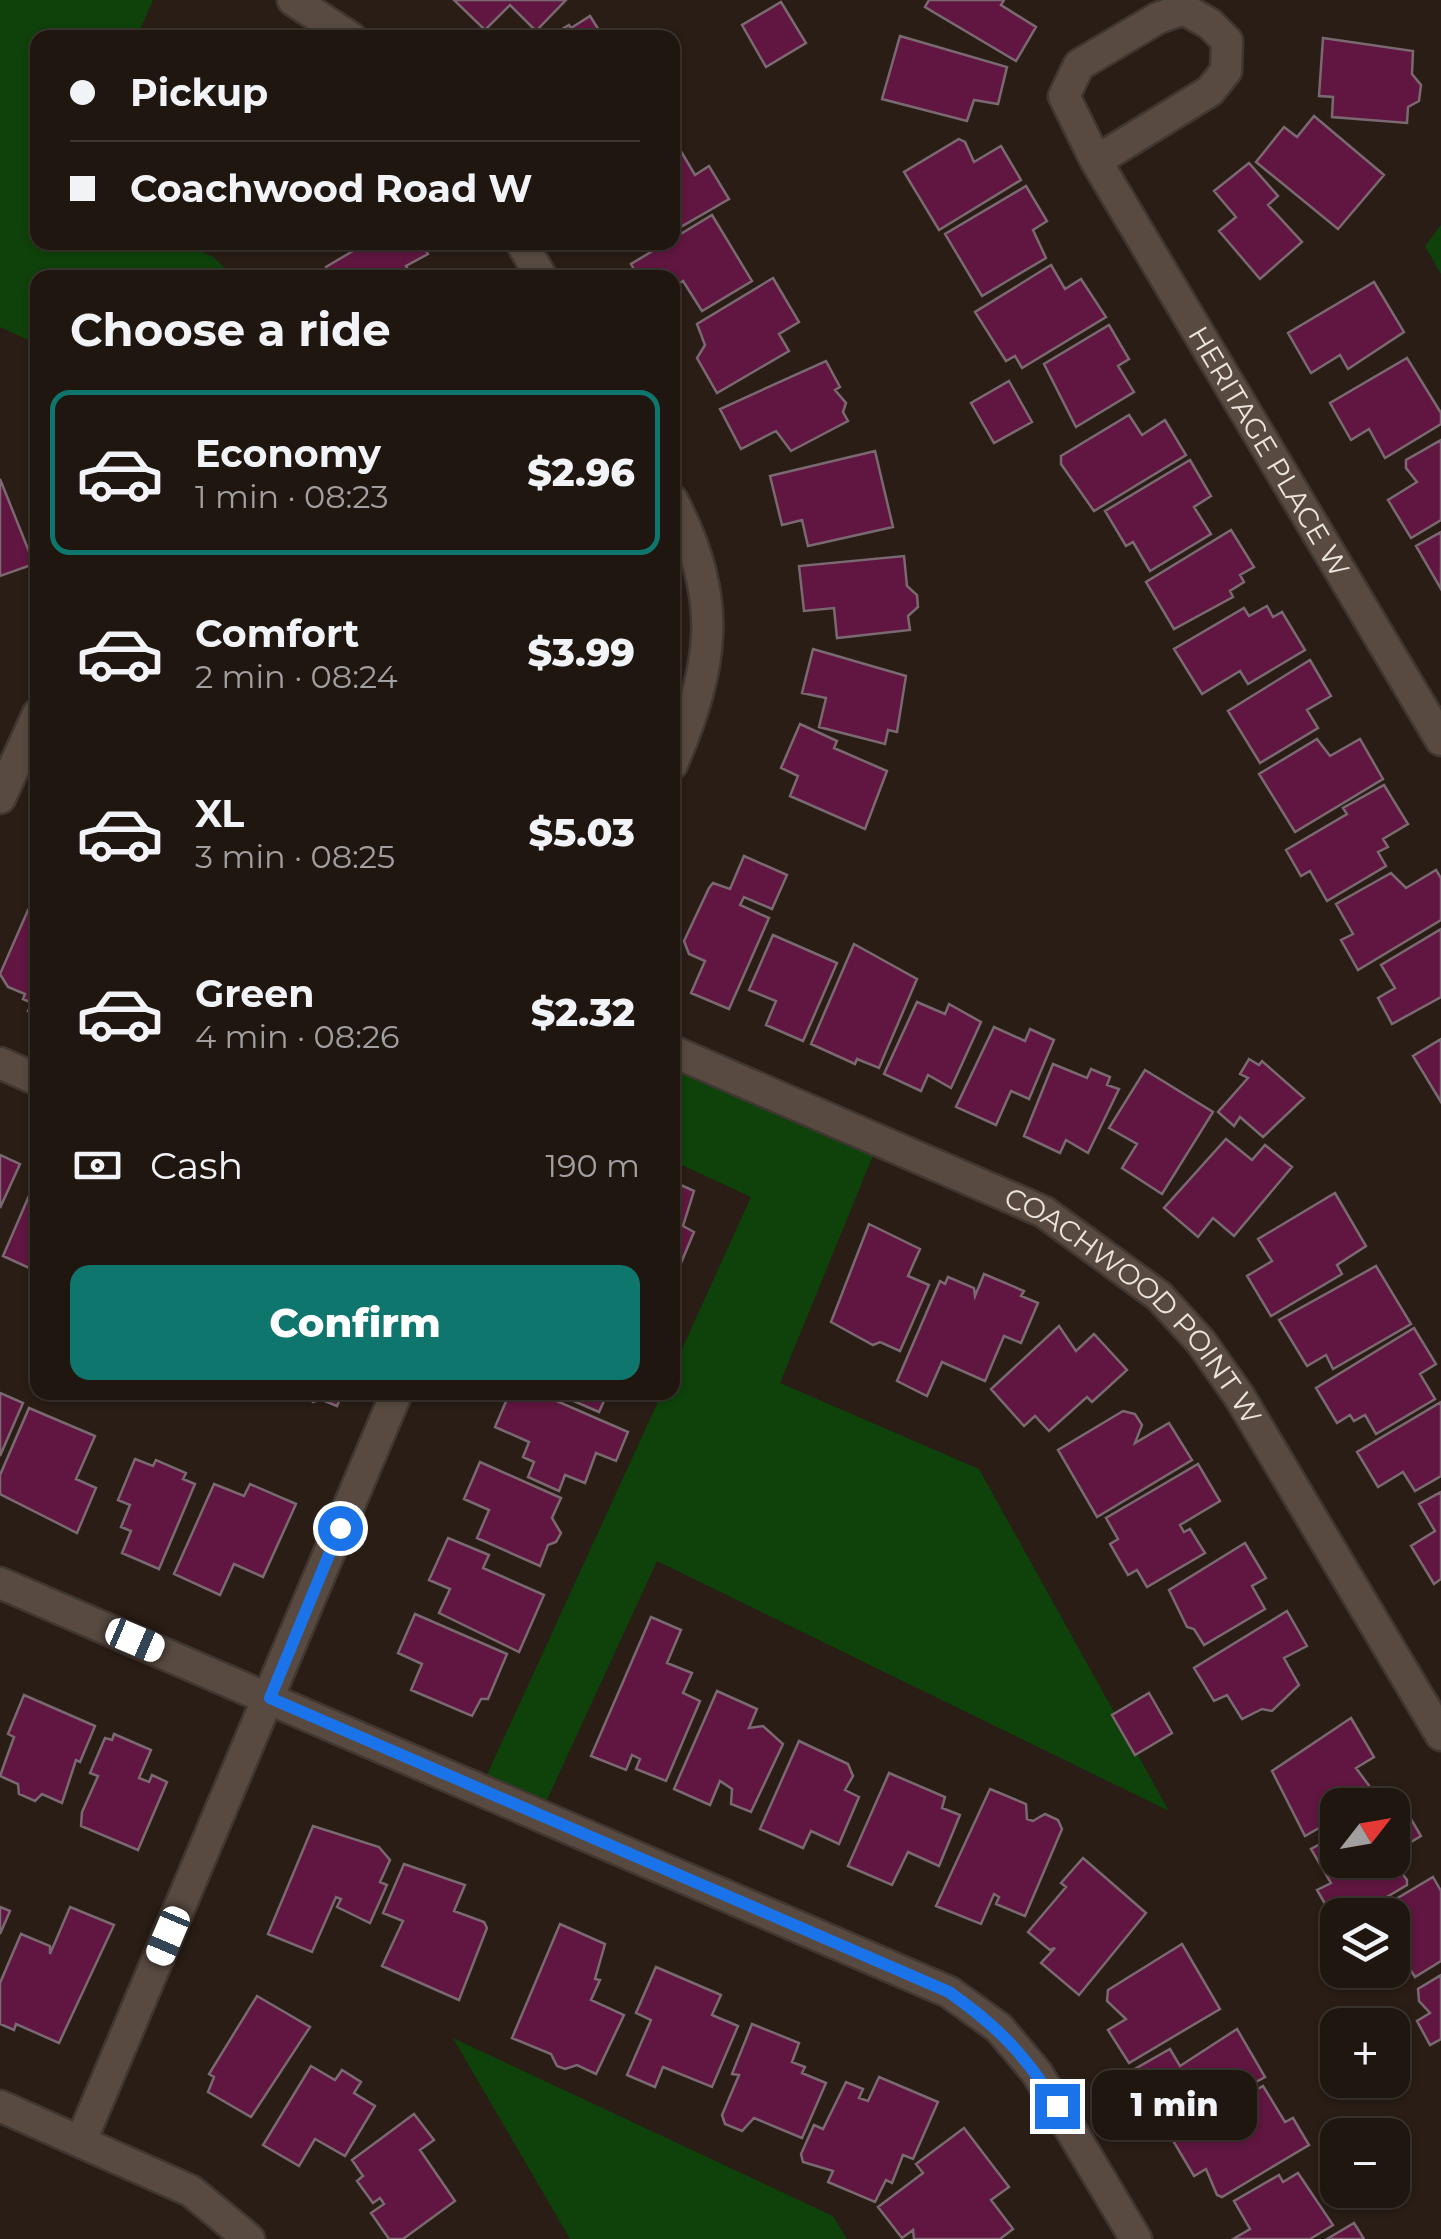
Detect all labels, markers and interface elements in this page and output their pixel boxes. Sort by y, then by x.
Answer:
text: Pickup [130,69,268,116]
text: Coachwood Road W [130,165,532,212]
text: Choose a ride [70,302,391,357]
street label: HERITAGE PLACE W [1181,320,1357,583]
icon: car [75,428,165,518]
text: Economy [195,430,381,477]
text: $2.96 [527,449,635,496]
text: 1 min · 08:23 [195,477,389,516]
icon: car [75,608,165,698]
text: Comfort [195,610,359,657]
text: $3.99 [527,629,635,676]
text: 2 min · 08:24 [195,657,398,696]
icon: car [75,788,165,878]
text: XL [195,790,244,837]
text: $5.03 [529,809,635,856]
text: 3 min · 08:25 [195,837,395,876]
icon: car [75,968,165,1058]
text: Green [195,970,315,1017]
text: $2.32 [531,989,635,1036]
text: 4 min · 08:26 [195,1017,400,1056]
icon: cash [70,1138,125,1193]
text: Cash [150,1142,243,1189]
text: 190 m [545,1146,640,1185]
street label: COACHWOOD POINT W [1000,1180,1269,1430]
button: Confirm [70,1265,640,1380]
route start [318,1506,363,1551]
car [102,1614,168,1666]
north arrow [1320,1788,1410,1878]
map controls [1320,1788,1410,2208]
button: layers [1320,1898,1410,1988]
car [142,1903,194,1969]
button: + [1320,2008,1410,2098]
callout: 1 min [1092,2071,1257,2141]
route end [1035,2084,1080,2129]
text: 1 min [1130,2085,1219,2124]
button: − [1320,2118,1410,2208]

